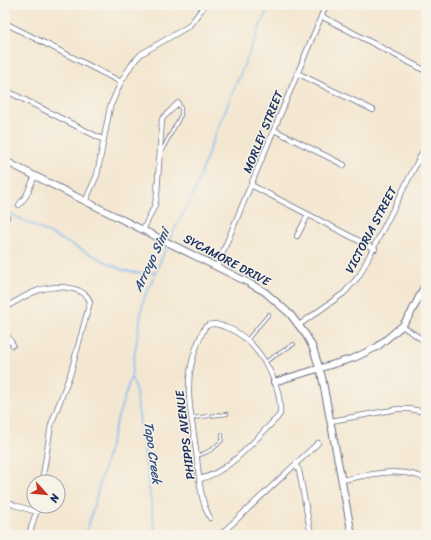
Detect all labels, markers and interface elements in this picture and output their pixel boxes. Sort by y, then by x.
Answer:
street label: MORLEY STREET [236,87,290,177]
street label: VICTORIA STREET [339,182,403,277]
water label: Arroyo Simi [126,222,177,296]
street label: SYCAMORE DRIVE [179,228,276,293]
street label: PHIPPS AVENUE [168,388,201,481]
water label: Tapo Creek [137,420,169,487]
north arrow [26,474,66,514]
text: N [44,490,65,506]

